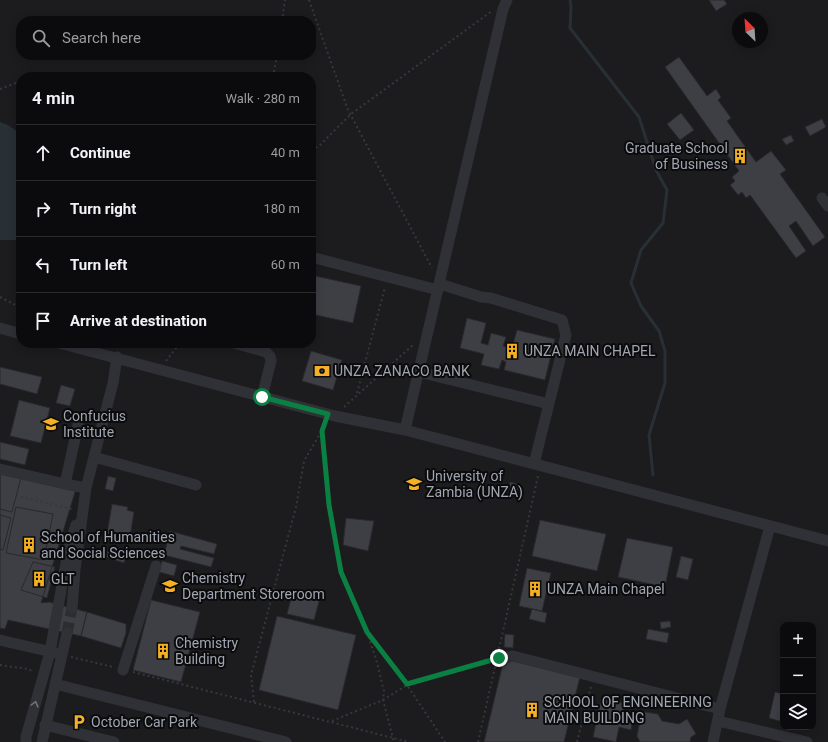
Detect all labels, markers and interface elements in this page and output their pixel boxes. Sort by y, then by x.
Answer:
north arrow [732,12,768,48]
search box [16,16,316,60]
icon: search [30,27,52,49]
text: Search here [62,29,141,47]
text: 4 min [32,88,75,108]
text: Walk · 280 m [225,91,300,106]
place label: Graduate School of Business [625,140,728,172]
icon: ahead [32,142,54,164]
text: Continue [70,144,131,162]
text: 40 m [271,145,300,160]
building icon: Graduate School of Business [731,147,749,165]
icon: right [32,198,54,220]
text: Turn right [70,200,136,218]
text: 180 m [263,201,300,216]
icon: left [32,254,54,276]
text: Turn left [70,256,127,274]
text: 60 m [271,257,300,272]
icon: arrive [32,310,54,332]
text: Arrive at destination [70,312,207,330]
building icon: UNZA MAIN CHAPEL [503,342,521,360]
place label: UNZA MAIN CHAPEL [524,343,656,359]
bank icon: UNZA ZANACO BANK [313,362,331,380]
place label: UNZA ZANACO BANK [334,363,470,379]
route start [253,388,271,406]
place label: Confucius Institute [63,408,126,440]
school or university icon: Confucius Institute [42,415,60,433]
place label: University of Zambia (UNZA) [426,468,523,501]
school or university icon: University of Zambia (UNZA) [405,475,423,493]
place label: School of Humanities and Social Sciences [41,529,175,561]
building icon: School of Humanities and Social Sciences [20,536,38,554]
building icon: GLT [30,570,48,588]
place label: Chemistry Department Storeroom [182,570,325,602]
place label: GLT [51,571,75,587]
school or university icon: Chemistry Department Storeroom [161,577,179,595]
building icon: UNZA Main Chapel [526,580,544,598]
place label: UNZA Main Chapel [547,581,665,597]
map controls [780,622,816,730]
button: + [780,622,816,658]
place label: Chemistry Building [175,635,239,667]
building icon: Chemistry Building [154,642,172,660]
route end [490,649,508,667]
button: − [780,658,816,694]
place label: SCHOOL OF ENGINEERING MAIN BUILDING [544,694,712,726]
button: layers [780,694,816,730]
one-way arrow [30,701,39,708]
building icon: SCHOOL OF ENGINEERING MAIN BUILDING [523,701,541,719]
parking icon: October Car Park [70,713,88,731]
place label: October Car Park [91,714,198,730]

